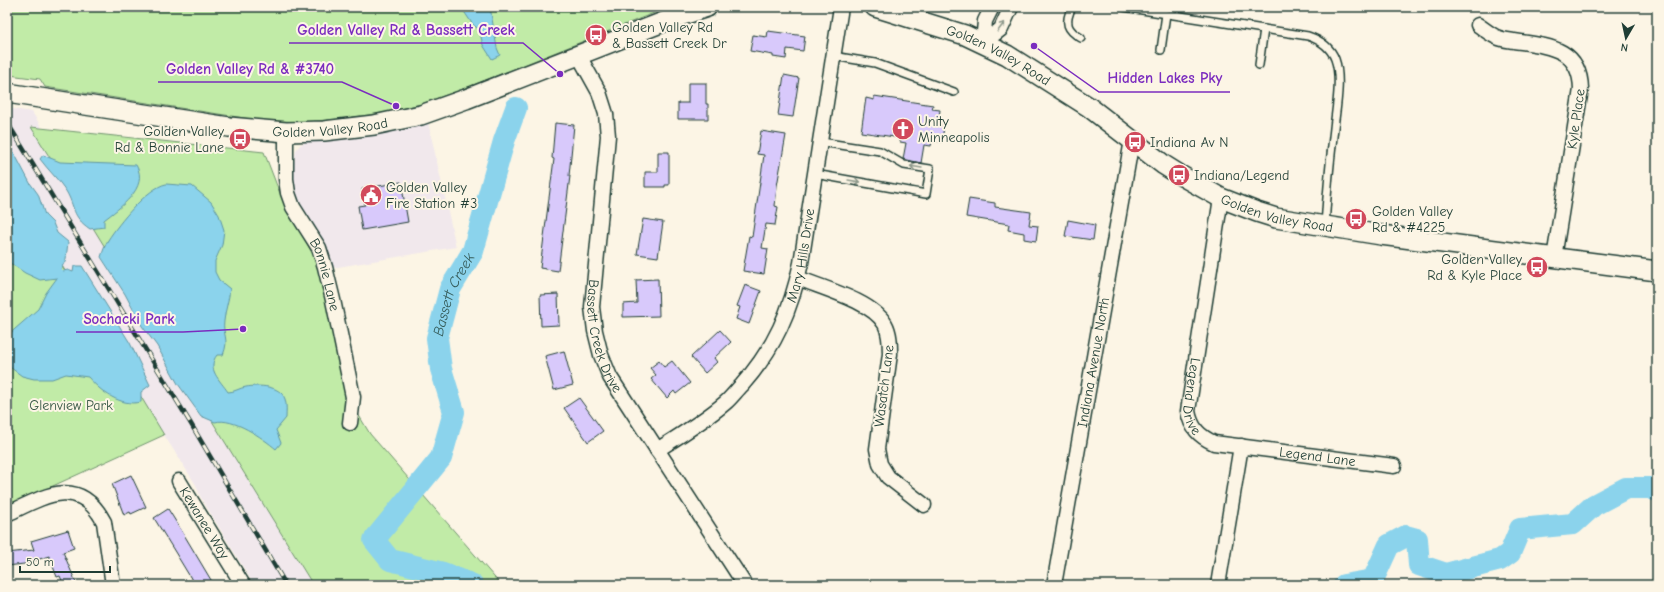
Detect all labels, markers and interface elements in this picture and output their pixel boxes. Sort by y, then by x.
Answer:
callout: Golden Valley Rd & Bassett Creek [289,16,523,43]
north arrow [1606,18,1646,58]
place label: Golden Valley Rd & Bassett Creek Dr [612,19,727,52]
text: Golden Valley Rd & Bassett Creek [297,21,516,39]
street label: Golden Valley Road [944,21,1054,89]
bus stop icon: Golden Valley Rd & Bassett Creek Dr [583,22,609,48]
one-way arrow [996,22,1005,33]
text: N [1620,40,1629,54]
callout: Golden Valley Rd & #3740 [158,55,342,82]
text: Golden Valley Rd & #3740 [166,60,334,78]
callout: Hidden Lakes Pky [1099,65,1230,92]
text: Hidden Lakes Pky [1108,69,1223,87]
street label: Kyle Place [1563,88,1589,150]
place label: Unity Minneapolis [918,113,990,146]
street label: Golden Valley Road [272,114,389,141]
church icon: Unity Minneapolis [890,116,916,142]
place label: Golden Valley Rd & Bonnie Lane [115,123,225,156]
bus stop icon: Golden Valley Rd & Bonnie Lane [227,126,253,152]
bus stop icon: Indiana Av N [1122,129,1148,155]
place label: Indiana Av N [1150,134,1229,151]
bus stop icon: Indiana/Legend [1166,162,1192,188]
one-way arrow [910,163,923,171]
place label: Indiana/Legend [1194,167,1290,184]
one-way arrow [847,177,860,185]
place label: Golden Valley Fire Station #3 [386,179,477,212]
public building icon: Golden Valley Fire Station #3 [358,182,384,208]
street label: Golden Valley Road [1218,190,1334,236]
place label: Golden Valley Rd & #4225 [1372,203,1453,236]
bus stop icon: Golden Valley Rd & #4225 [1343,206,1369,232]
street label: Mary Hills Drive [782,207,818,305]
street label: Bonnie Lane [306,235,344,313]
water label: Bassett Creek [429,249,479,338]
place label: Golden Valley Rd & Kyle Place [1427,251,1523,284]
bus stop icon: Golden Valley Rd & Kyle Place [1524,254,1550,280]
street label: Bassett Creek Drive [584,279,626,396]
street label: Indiana Avenue North [1073,296,1113,429]
callout: Sochacki Park [76,305,183,332]
text: Sochacki Park [83,310,175,328]
street label: Wasatch Lane [871,344,897,428]
street label: Legend Drive [1179,357,1205,438]
park label: Glenview Park [29,397,113,414]
street label: Legend Lane [1278,443,1357,470]
street label: Kewanee Way [176,484,234,562]
scale bar [20,548,110,574]
text: 50 m [26,555,54,569]

